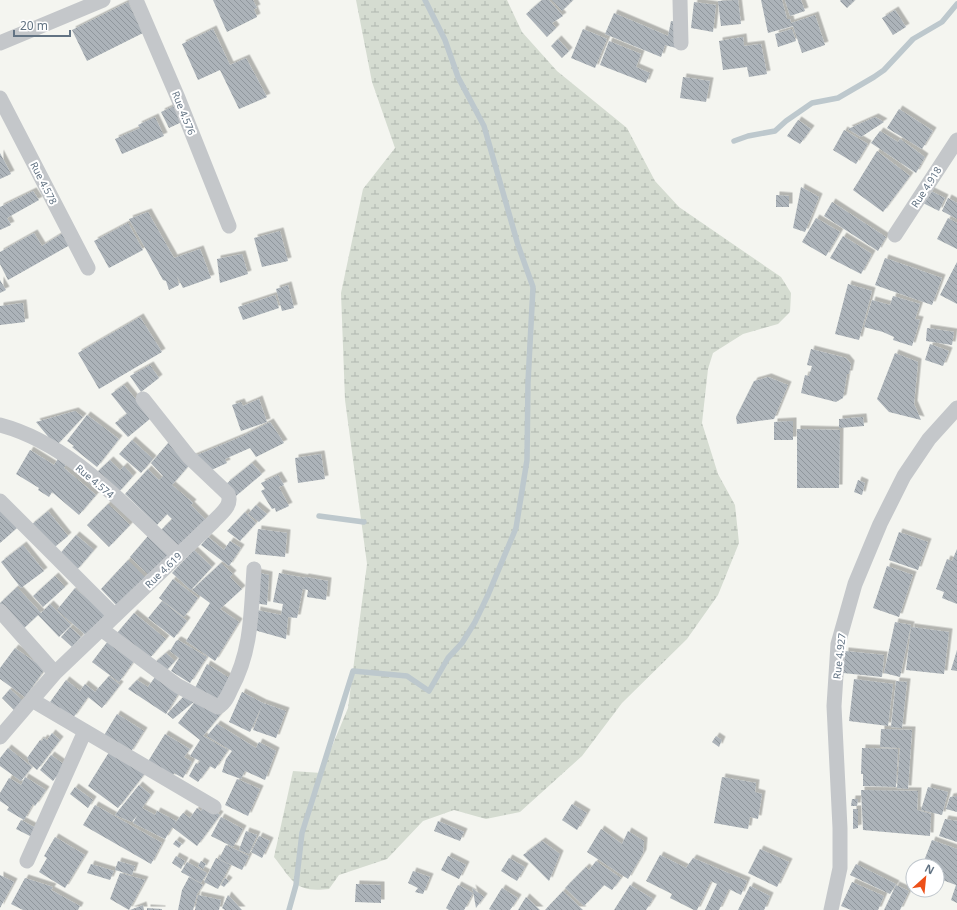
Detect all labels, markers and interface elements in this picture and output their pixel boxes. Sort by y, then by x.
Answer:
scale bar [14,12,70,38]
text: 20 m [20,17,48,34]
street label: Rue 4.576 [169,89,199,137]
street label: Rue 4.578 [27,159,61,207]
street label: Rue 4.918 [908,164,945,210]
street label: Rue 4.574 [73,461,117,501]
street label: Rue 4.619 [142,549,185,591]
street label: Rue 4.927 [829,632,849,680]
north arrow [905,858,945,898]
text: N [922,860,937,877]

